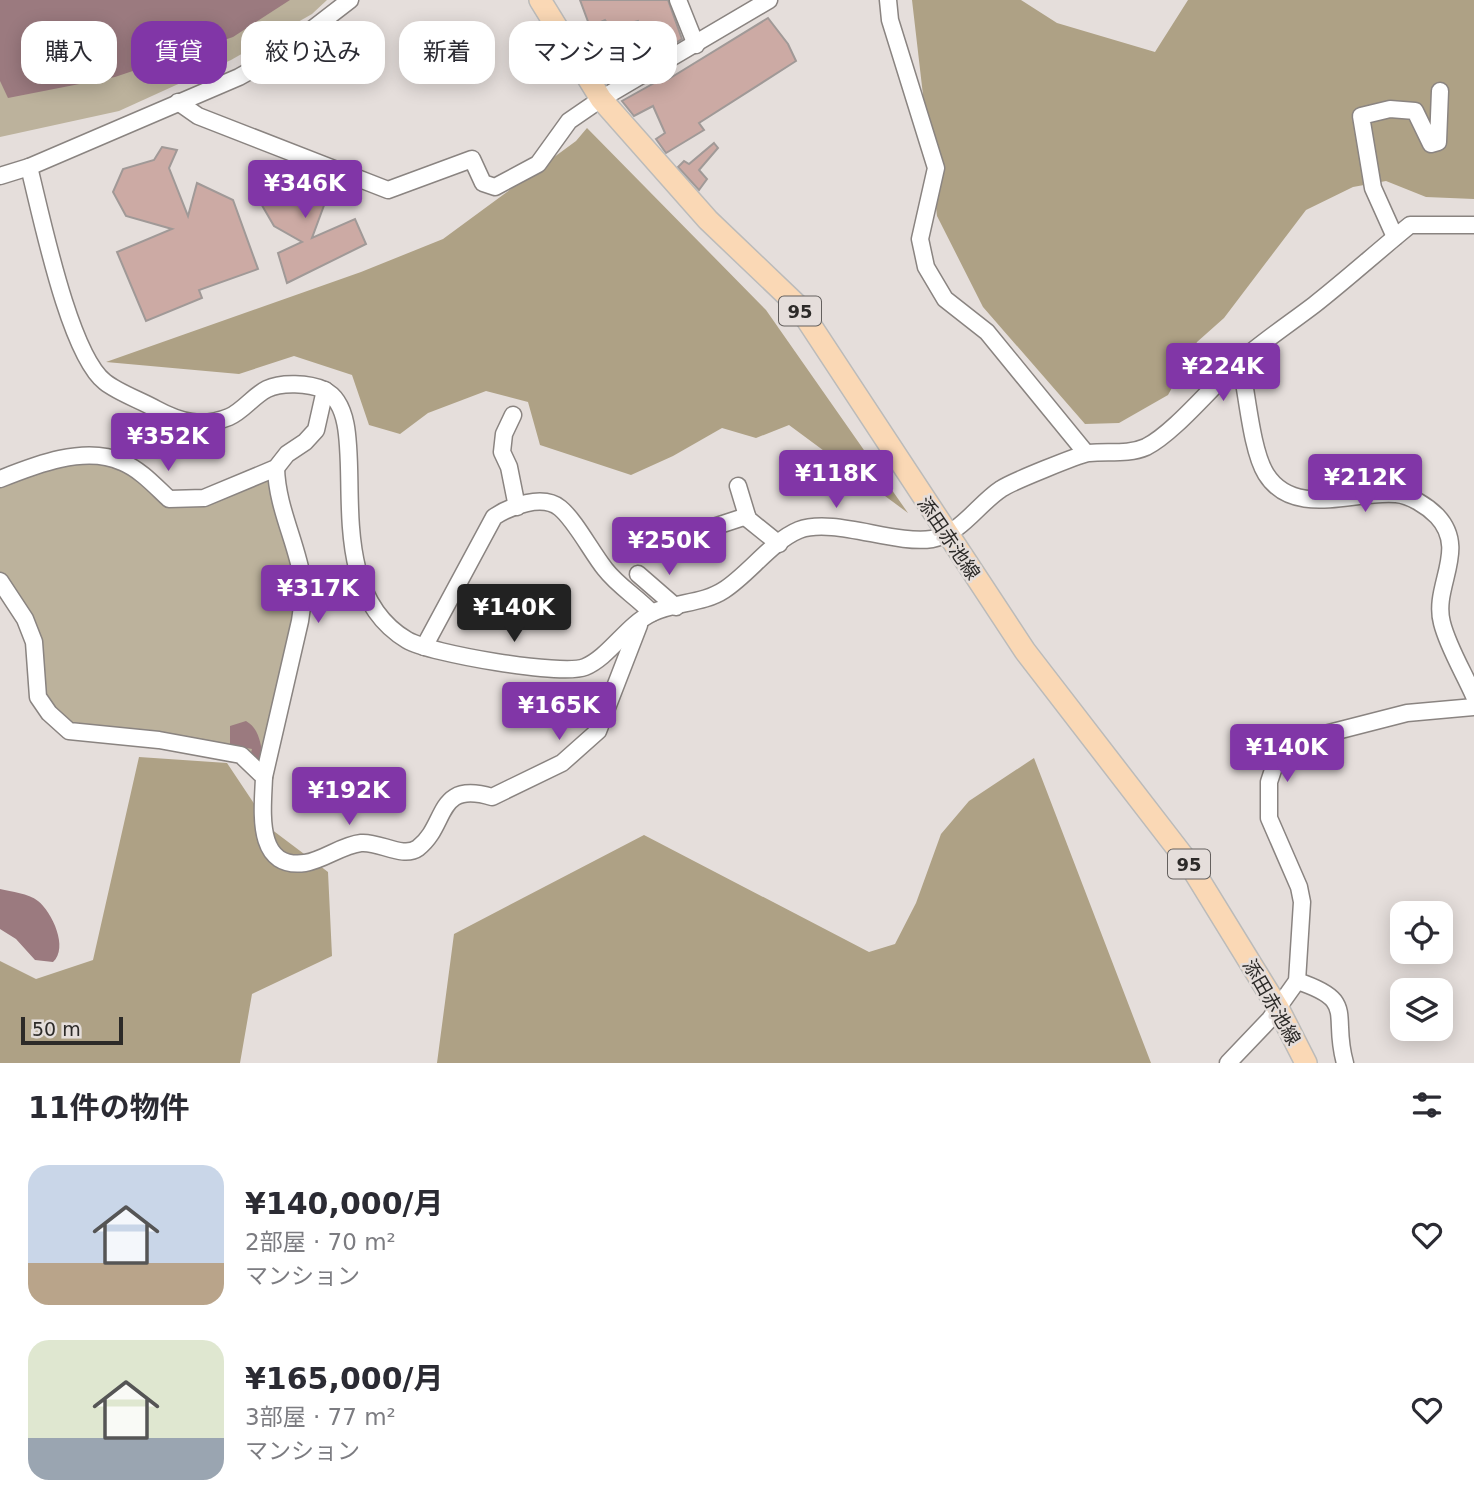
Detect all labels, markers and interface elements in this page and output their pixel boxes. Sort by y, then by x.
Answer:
chip: 購入 [21,21,117,84]
chip: 賃貸 [131,21,227,84]
chip: 絞り込み [241,21,385,84]
chip: 新着 [399,21,495,84]
chip: マンション [509,21,677,84]
pin: ¥346K [256,160,354,220]
text: ¥346K [264,170,346,196]
road number: 95 [779,296,821,326]
pin: ¥224K [1174,344,1272,403]
text: ¥224K [1182,353,1264,379]
pin: ¥352K [119,414,217,473]
text: ¥352K [127,423,209,449]
pin: ¥118K [787,450,885,510]
pin: ¥212K [1316,454,1414,514]
text: ¥118K [795,460,877,486]
text: ¥212K [1324,464,1406,490]
street label: 添田赤池線 [913,492,985,584]
pin: ¥250K [620,518,718,577]
text: ¥250K [628,527,710,553]
pin: ¥317K [269,566,367,625]
text: ¥317K [277,575,359,601]
pin: ¥140K [465,584,563,644]
text: ¥140K [473,594,555,620]
pin: ¥165K [510,682,608,742]
text: ¥165K [518,692,600,718]
pin: ¥140K [1238,724,1336,784]
text: ¥140K [1246,734,1328,760]
pin: ¥192K [300,768,398,827]
text: ¥192K [308,777,390,803]
road number: 95 [1168,850,1210,878]
map controls [1390,901,1453,1041]
button: locate [1390,901,1453,964]
street label: 添田赤池線 [1239,955,1305,1049]
button: layers [1390,978,1453,1041]
scale bar [21,1014,122,1046]
text: 50 m [32,1018,81,1040]
icon: filters [1408,1086,1446,1124]
text: 11件の物件 [28,1090,190,1125]
text: ¥140,000/月 [245,1186,443,1221]
icon: home [84,1193,168,1277]
icon: heart [1408,1216,1446,1254]
text: 2部屋 · 70 m² [245,1229,396,1255]
text: マンション [245,1263,360,1289]
text: ¥165,000/月 [245,1361,443,1396]
icon: home [84,1368,168,1452]
icon: heart [1408,1391,1446,1429]
text: 3部屋 · 77 m² [245,1404,396,1430]
text: マンション [245,1438,360,1464]

